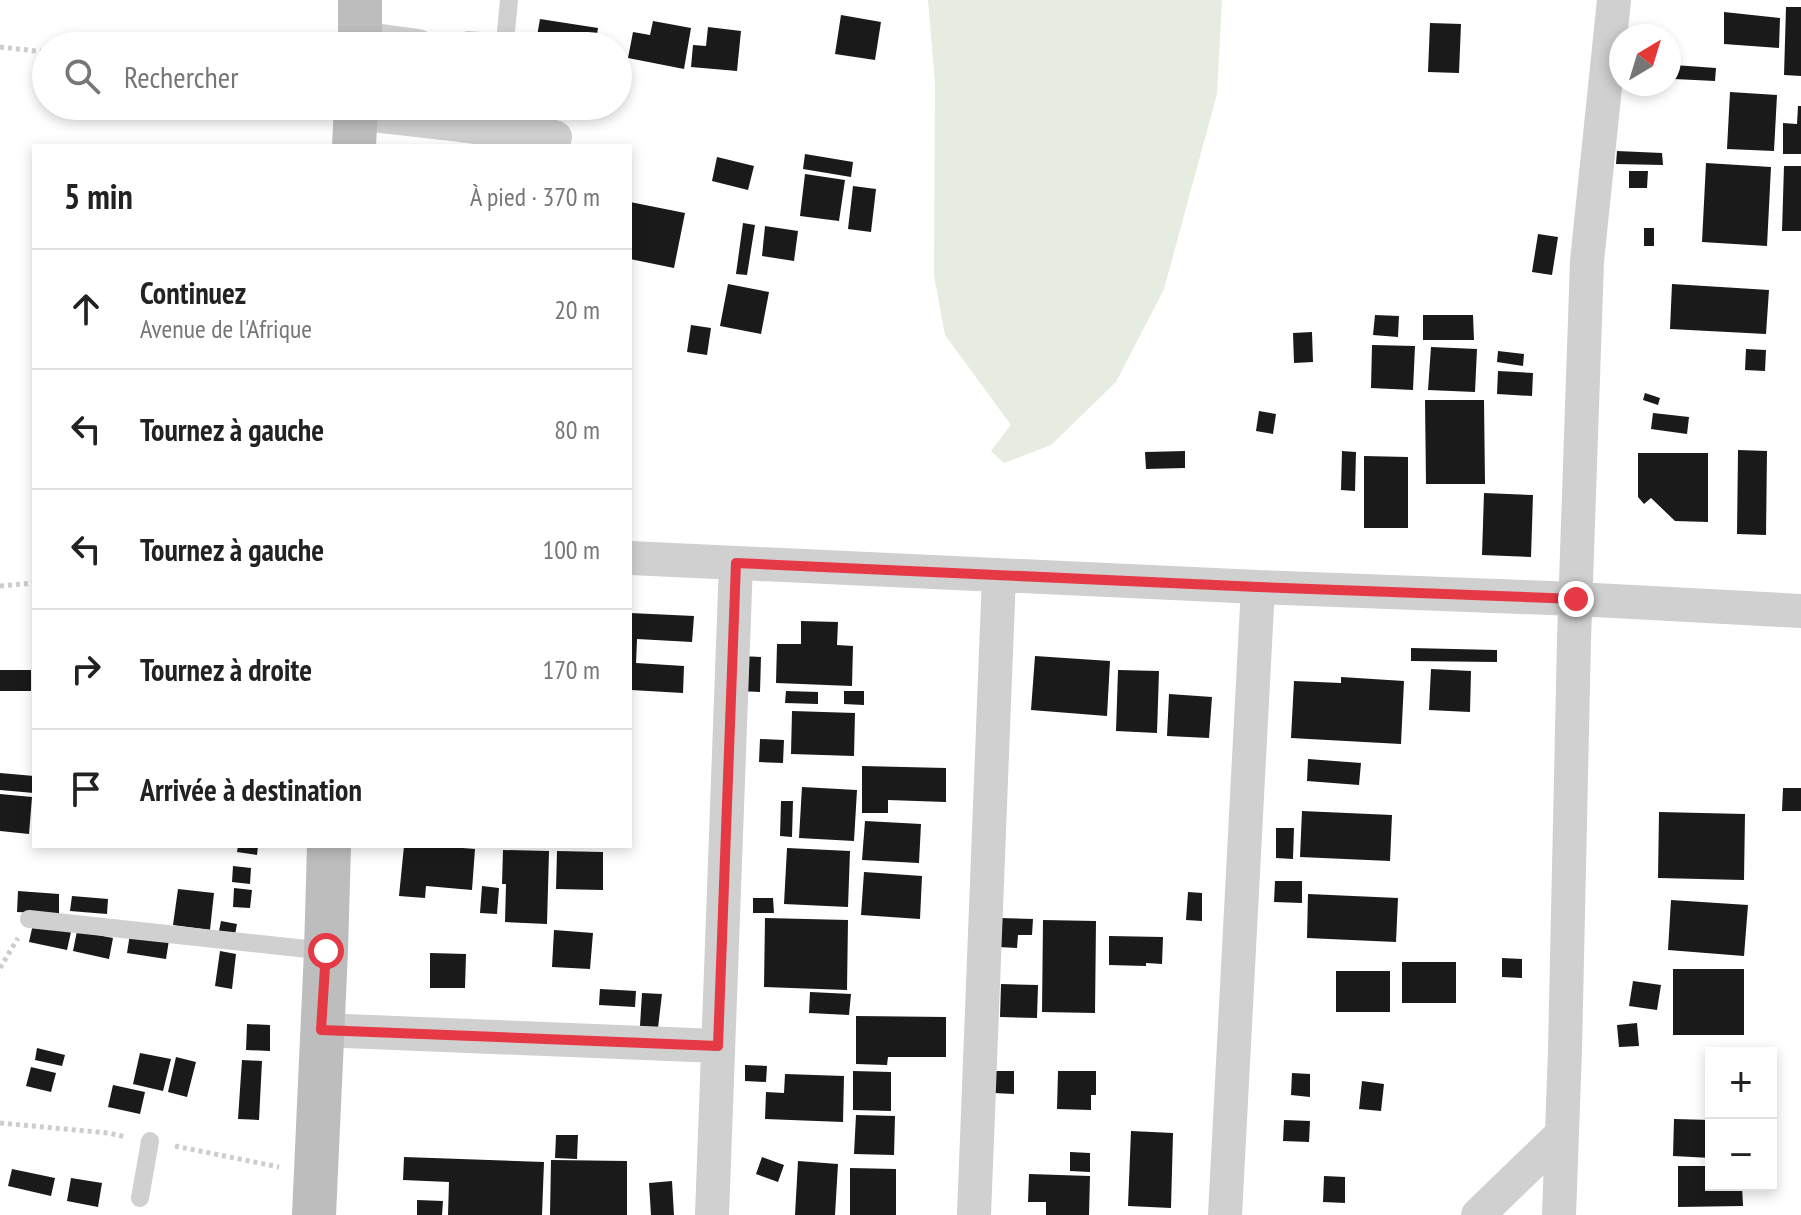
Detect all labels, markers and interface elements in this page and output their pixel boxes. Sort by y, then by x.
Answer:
north arrow [1609,24,1681,96]
search box [32,32,632,120]
icon: search [60,54,104,98]
text: Rechercher [124,57,238,96]
text: 5 min [64,174,133,218]
text: À pied · 370 m [470,180,600,213]
text: Continuez [140,273,246,312]
icon: ahead [64,287,108,331]
text: 20 m [554,293,600,326]
text: Avenue de l'Afrique [140,312,312,345]
icon: left [64,407,108,451]
text: Tournez à gauche [140,410,324,449]
text: 80 m [554,413,600,446]
icon: left [64,527,108,571]
text: Tournez à gauche [140,530,324,569]
text: 100 m [542,533,600,566]
route end [1558,581,1594,617]
icon: right [64,647,108,691]
text: Tournez à droite [140,650,312,689]
text: 170 m [542,653,600,686]
icon: arrive [64,767,108,811]
text: Arrivée à destination [140,770,362,809]
route start [308,933,344,969]
map controls [1705,1047,1777,1191]
button: + [1705,1047,1777,1119]
button: − [1705,1119,1777,1191]

